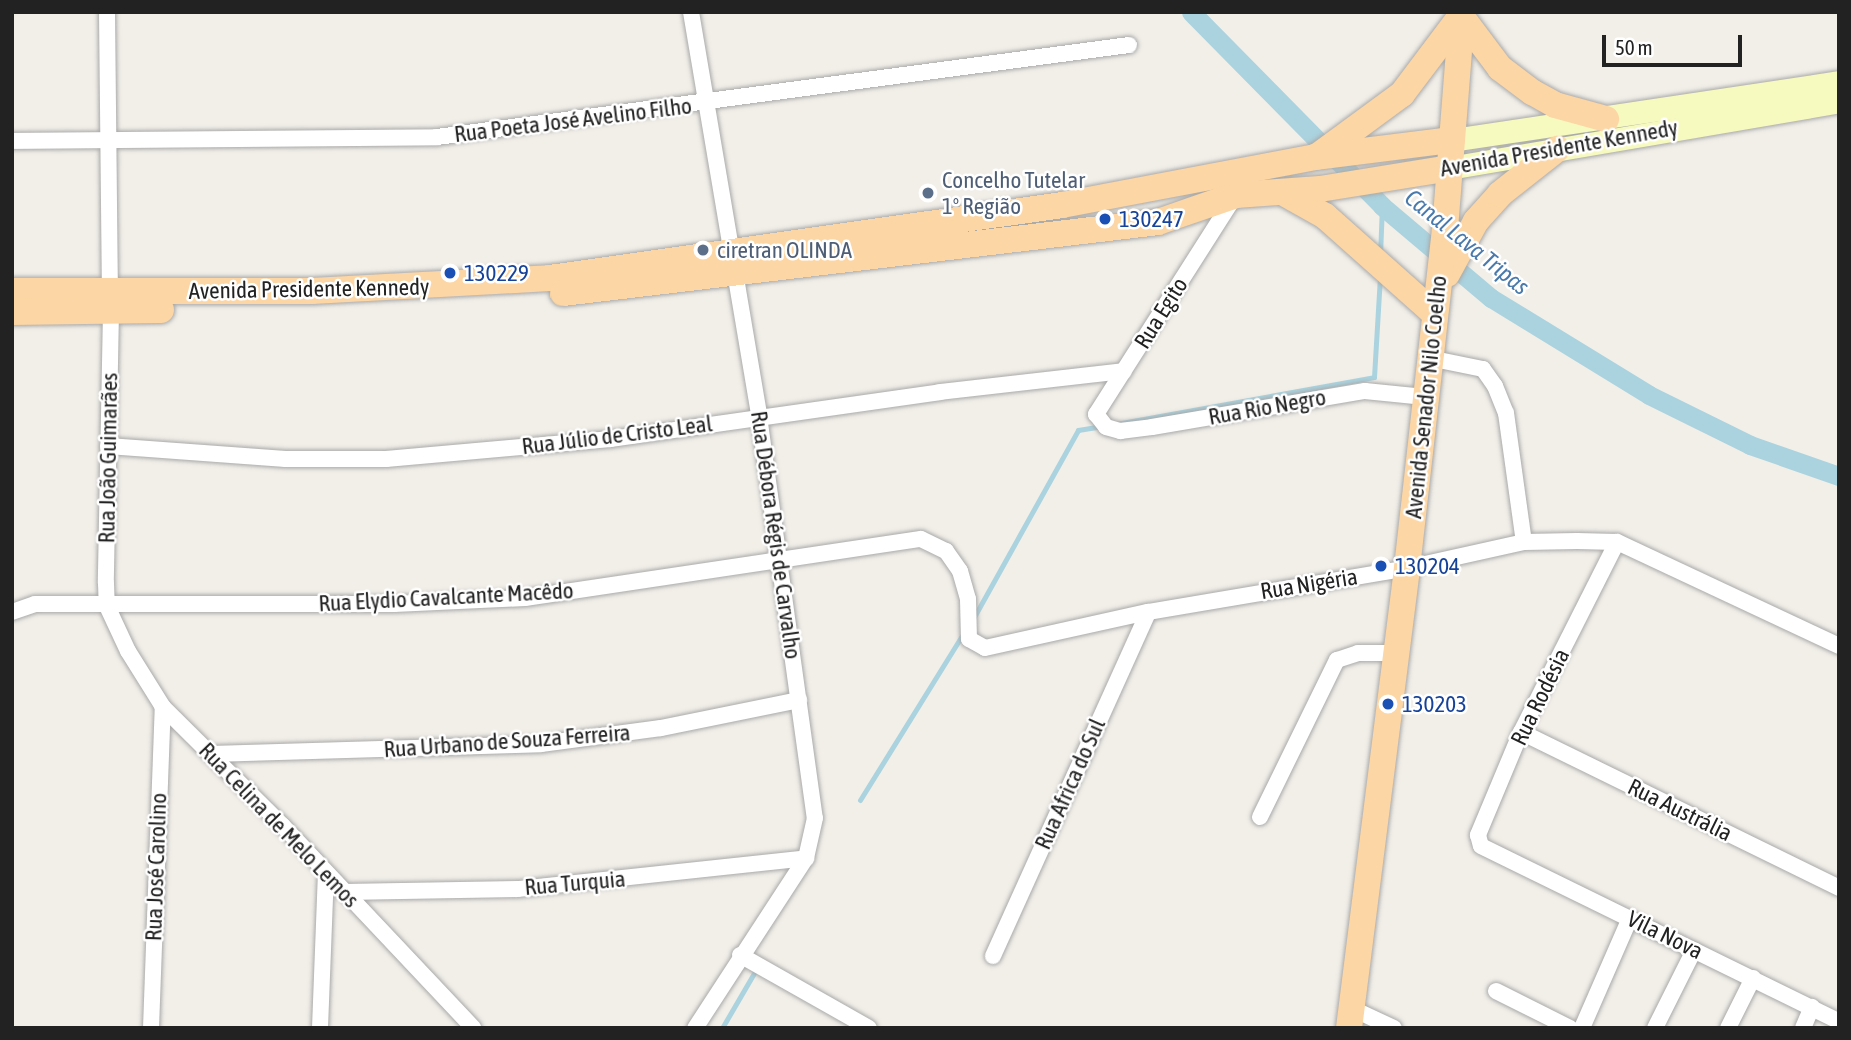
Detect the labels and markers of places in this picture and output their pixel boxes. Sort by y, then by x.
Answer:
place label: Concelho Tutelar 1° Região [942,166,1085,220]
marker: Concelho Tutelar 1° Região [920,185,936,201]
place label: 130247 [1119,205,1184,233]
marker: 130247 [1097,211,1113,227]
place label: ciretran OLINDA [717,236,852,264]
marker: ciretran OLINDA [695,242,711,258]
place label: 130229 [464,259,529,287]
marker: 130229 [442,265,458,281]
place label: 130204 [1395,552,1460,580]
marker: 130204 [1373,558,1389,574]
place label: 130203 [1402,690,1467,718]
marker: 130203 [1380,696,1396,712]

